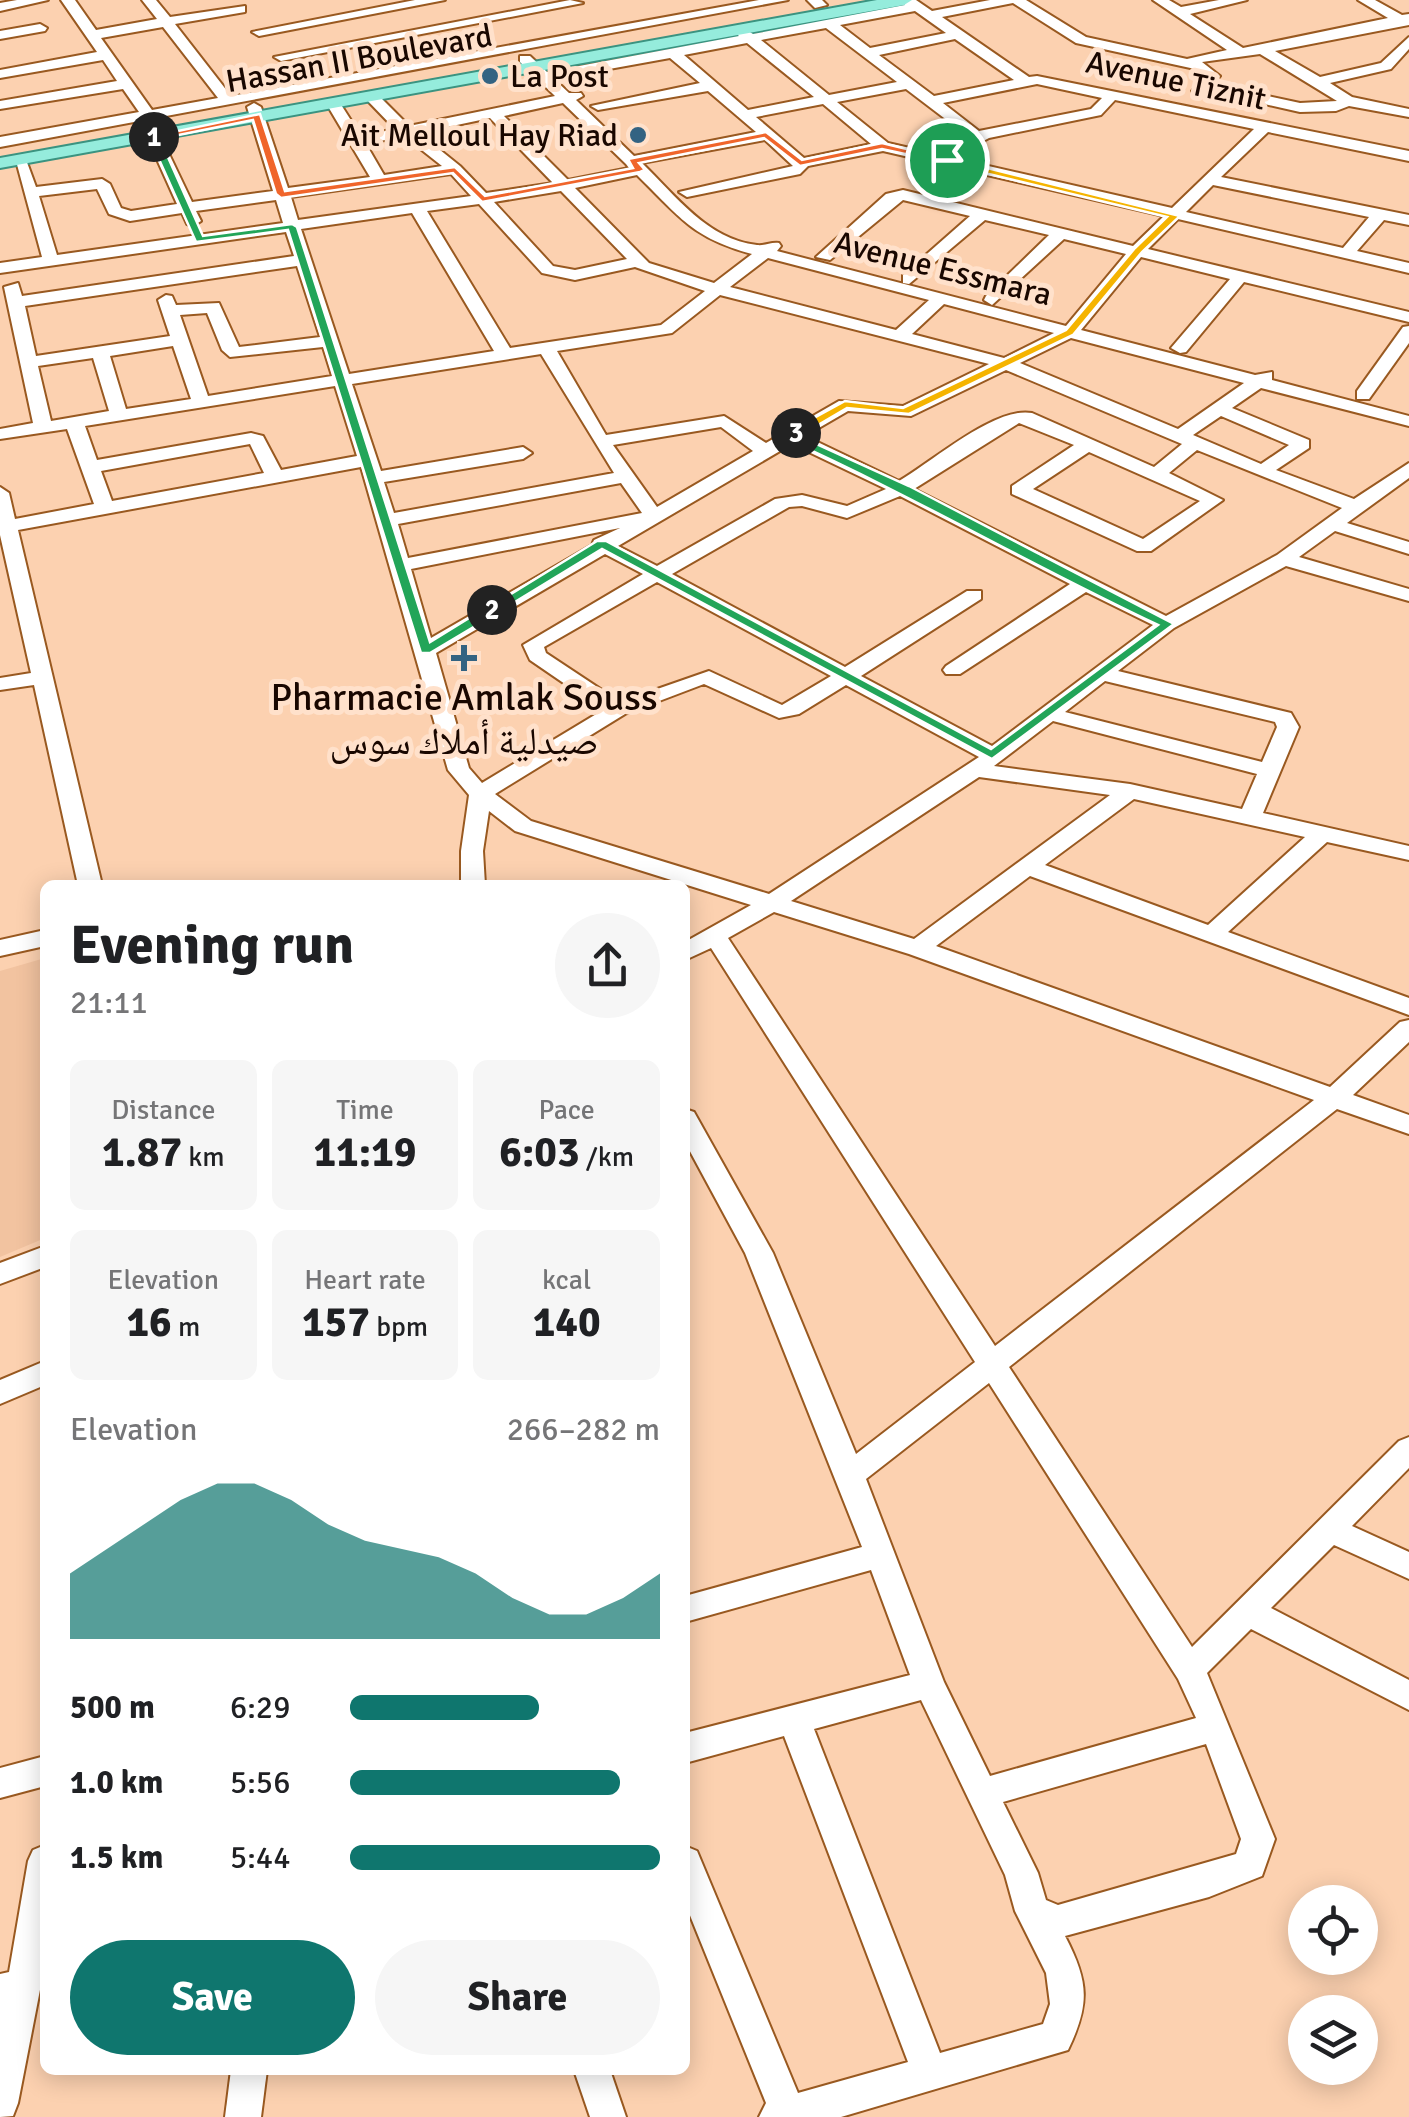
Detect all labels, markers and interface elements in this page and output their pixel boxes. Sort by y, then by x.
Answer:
street label: Hassan II Boulevard [223,16,495,101]
street label: Avenue Tiznit [1082,42,1269,119]
place label: La Post [510,57,609,96]
marker: La Post [479,65,501,87]
pin: 1 [129,112,179,162]
place label: Ait Melloul Hay Riad [341,116,618,155]
pin [905,118,990,203]
text: 1 [146,120,162,154]
marker: Ait Melloul Hay Riad [627,124,649,146]
icon: arrive [920,133,975,188]
street label: Avenue Essmara [830,223,1056,314]
pin: 3 [771,408,821,458]
text: 3 [788,416,804,450]
pin: 2 [467,585,517,635]
text: 2 [484,593,500,627]
marker: Pharmacie Amlak Souss صيدلية أملاك سوس [453,647,475,669]
place label: Pharmacie Amlak Souss صيدلية أملاك سوس [270,674,658,765]
text: Evening run [70,911,354,979]
button: share [555,913,660,1018]
text: 21:11 [70,983,148,1022]
text: Distance [111,1093,215,1127]
text: Time [336,1093,394,1127]
text: Pace [538,1093,595,1127]
text: 1.87 [102,1127,182,1178]
text: 11:19 [313,1127,417,1178]
text: 6:03 [499,1127,580,1178]
text: km [182,1140,225,1174]
text: /km [580,1140,634,1174]
text: Elevation [108,1263,219,1297]
text: Heart rate [304,1263,426,1297]
text: kcal [542,1263,591,1297]
text: 16 [126,1297,172,1348]
text: 157 [302,1297,370,1348]
text: 140 [533,1297,601,1348]
text: m [172,1310,200,1344]
text: bpm [370,1310,428,1344]
text: Elevation [70,1410,197,1449]
text: 266–282 m [507,1410,660,1449]
text: 500 m [70,1688,155,1727]
text: 6:29 [230,1688,290,1727]
text: 1.0 km [70,1763,163,1802]
text: 5:56 [230,1763,290,1802]
text: 1.5 km [70,1838,163,1877]
text: 5:44 [230,1838,290,1877]
map controls [1288,1885,1378,2085]
button: locate [1288,1885,1378,1975]
button: Save [70,1940,355,2055]
button: Share [375,1940,660,2055]
button: layers [1288,1995,1378,2085]

